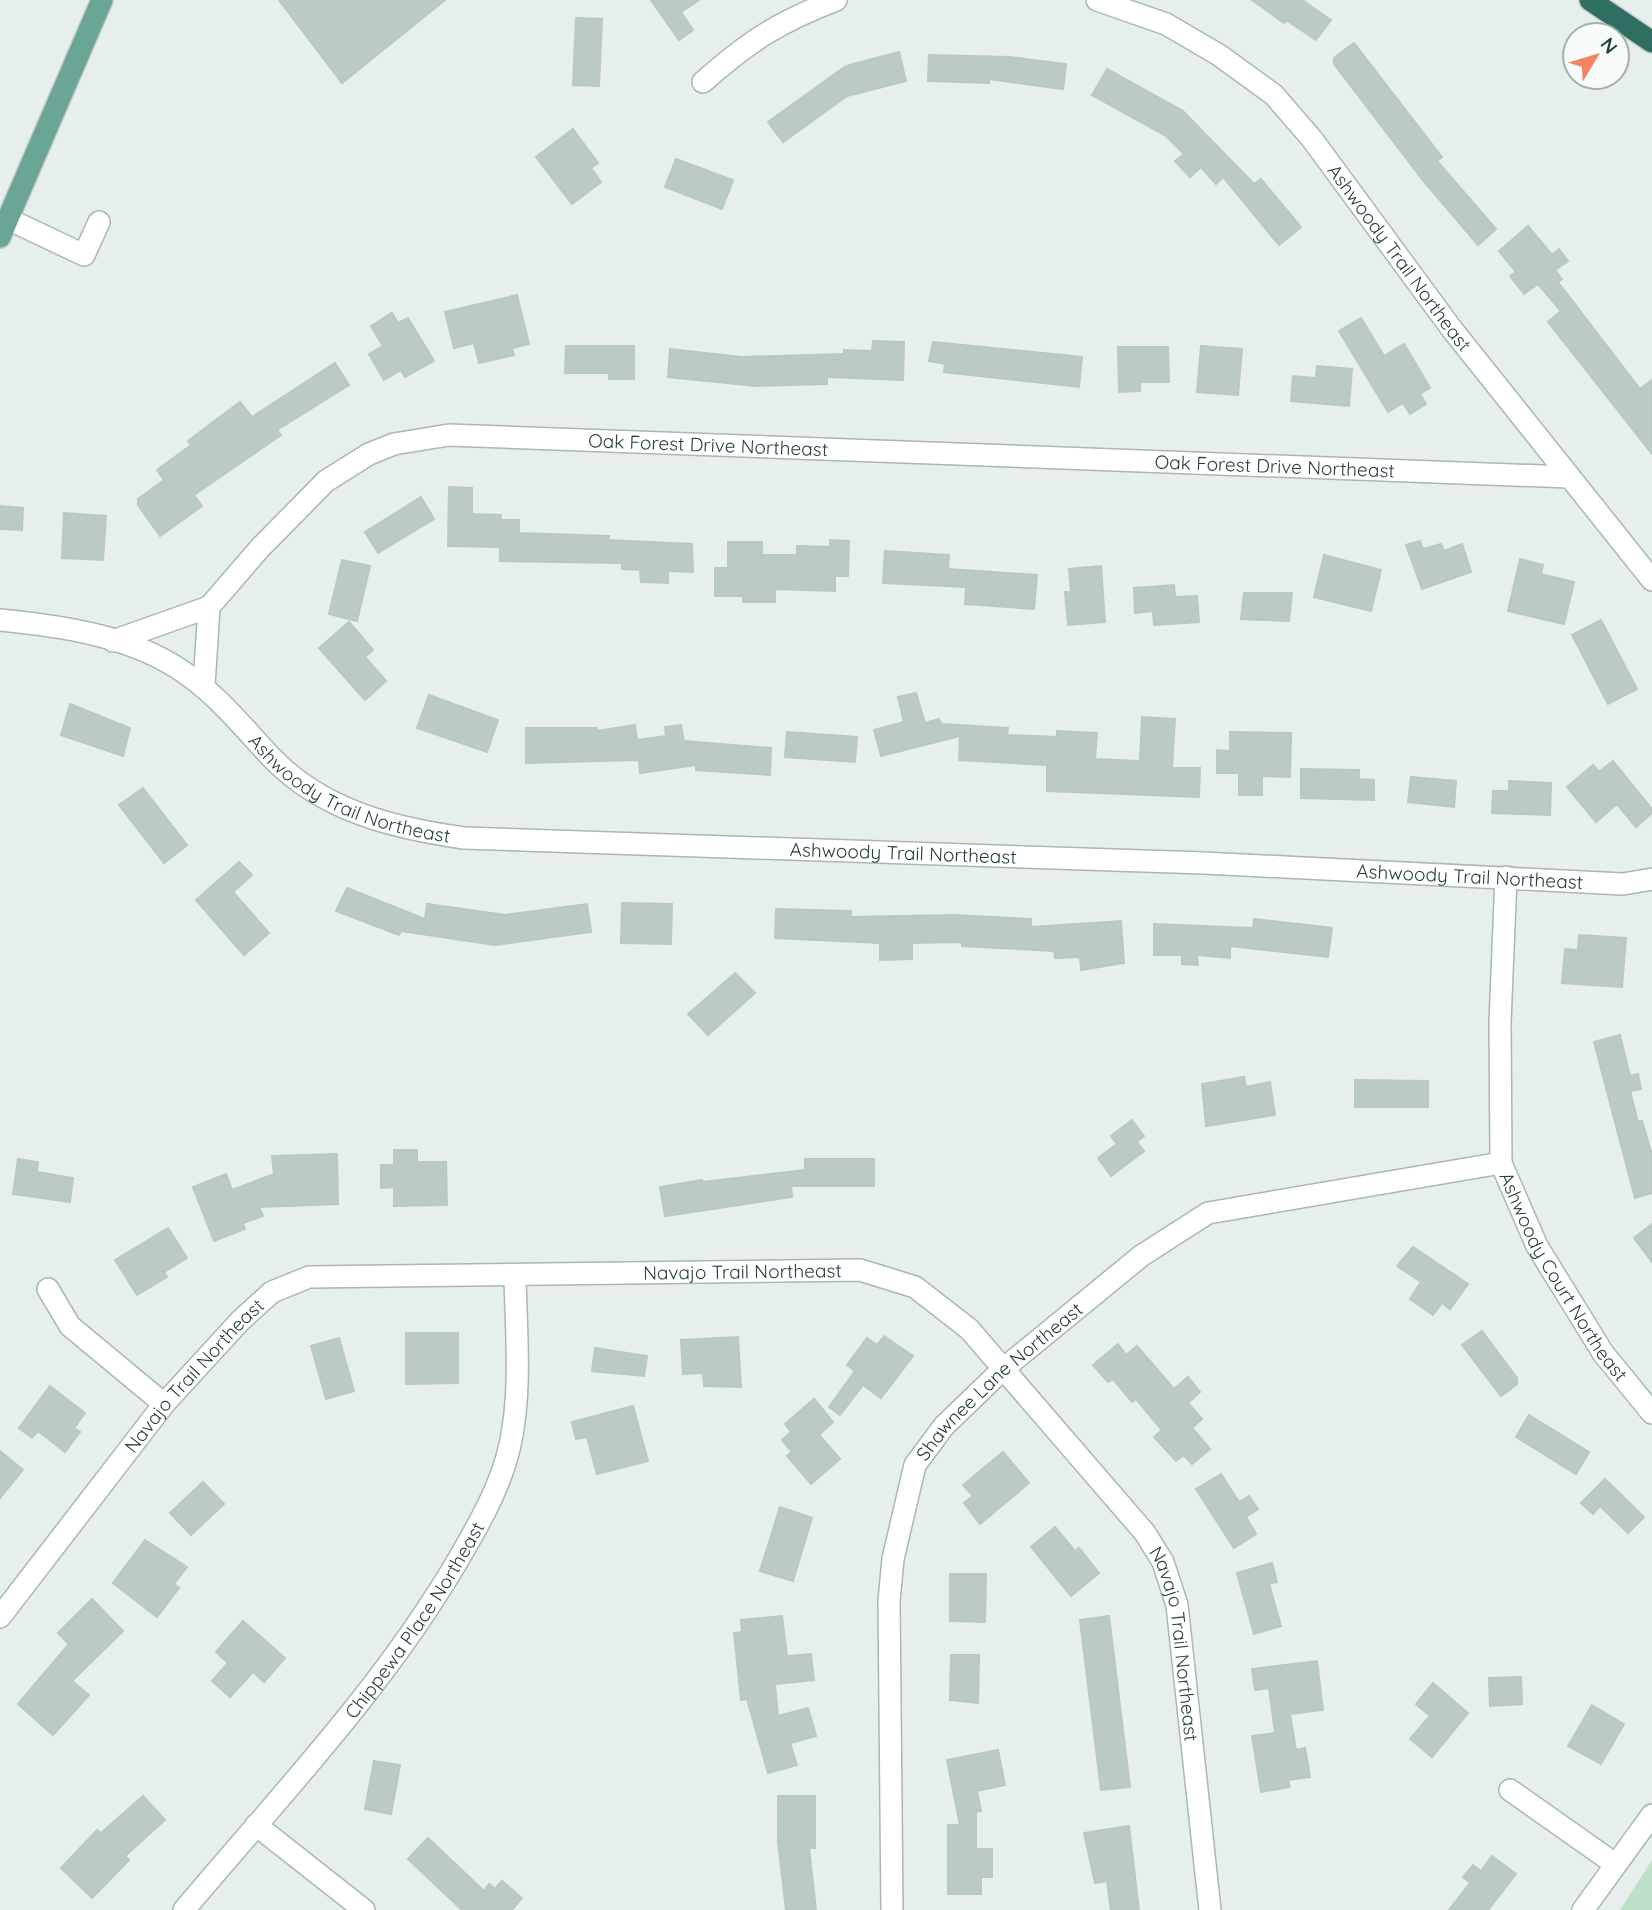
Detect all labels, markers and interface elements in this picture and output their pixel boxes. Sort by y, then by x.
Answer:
north arrow [1561,21,1631,91]
text: N [1596,33,1623,58]
street label: Ashwoody Trail Northeast [1322,159,1477,356]
street label: Oak Forest Drive Northeast [588,428,829,461]
street label: Oak Forest Drive Northeast [1154,449,1395,482]
street label: Ashwoody Trail Northeast [244,729,452,848]
street label: Ashwoody Trail Northeast [789,837,1017,869]
street label: Ashwoody Trail Northeast [1356,859,1584,894]
street label: Ashwoody Court Northeast [1494,1168,1633,1386]
street label: Navajo Trail Northeast [643,1258,842,1285]
street label: Navajo Trail Northeast [119,1293,269,1457]
street label: Shawnee Lane Northeast [911,1297,1087,1465]
street label: Chippewa Place Northeast [339,1518,489,1723]
street label: Navajo Trail Northeast [1144,1542,1204,1743]

